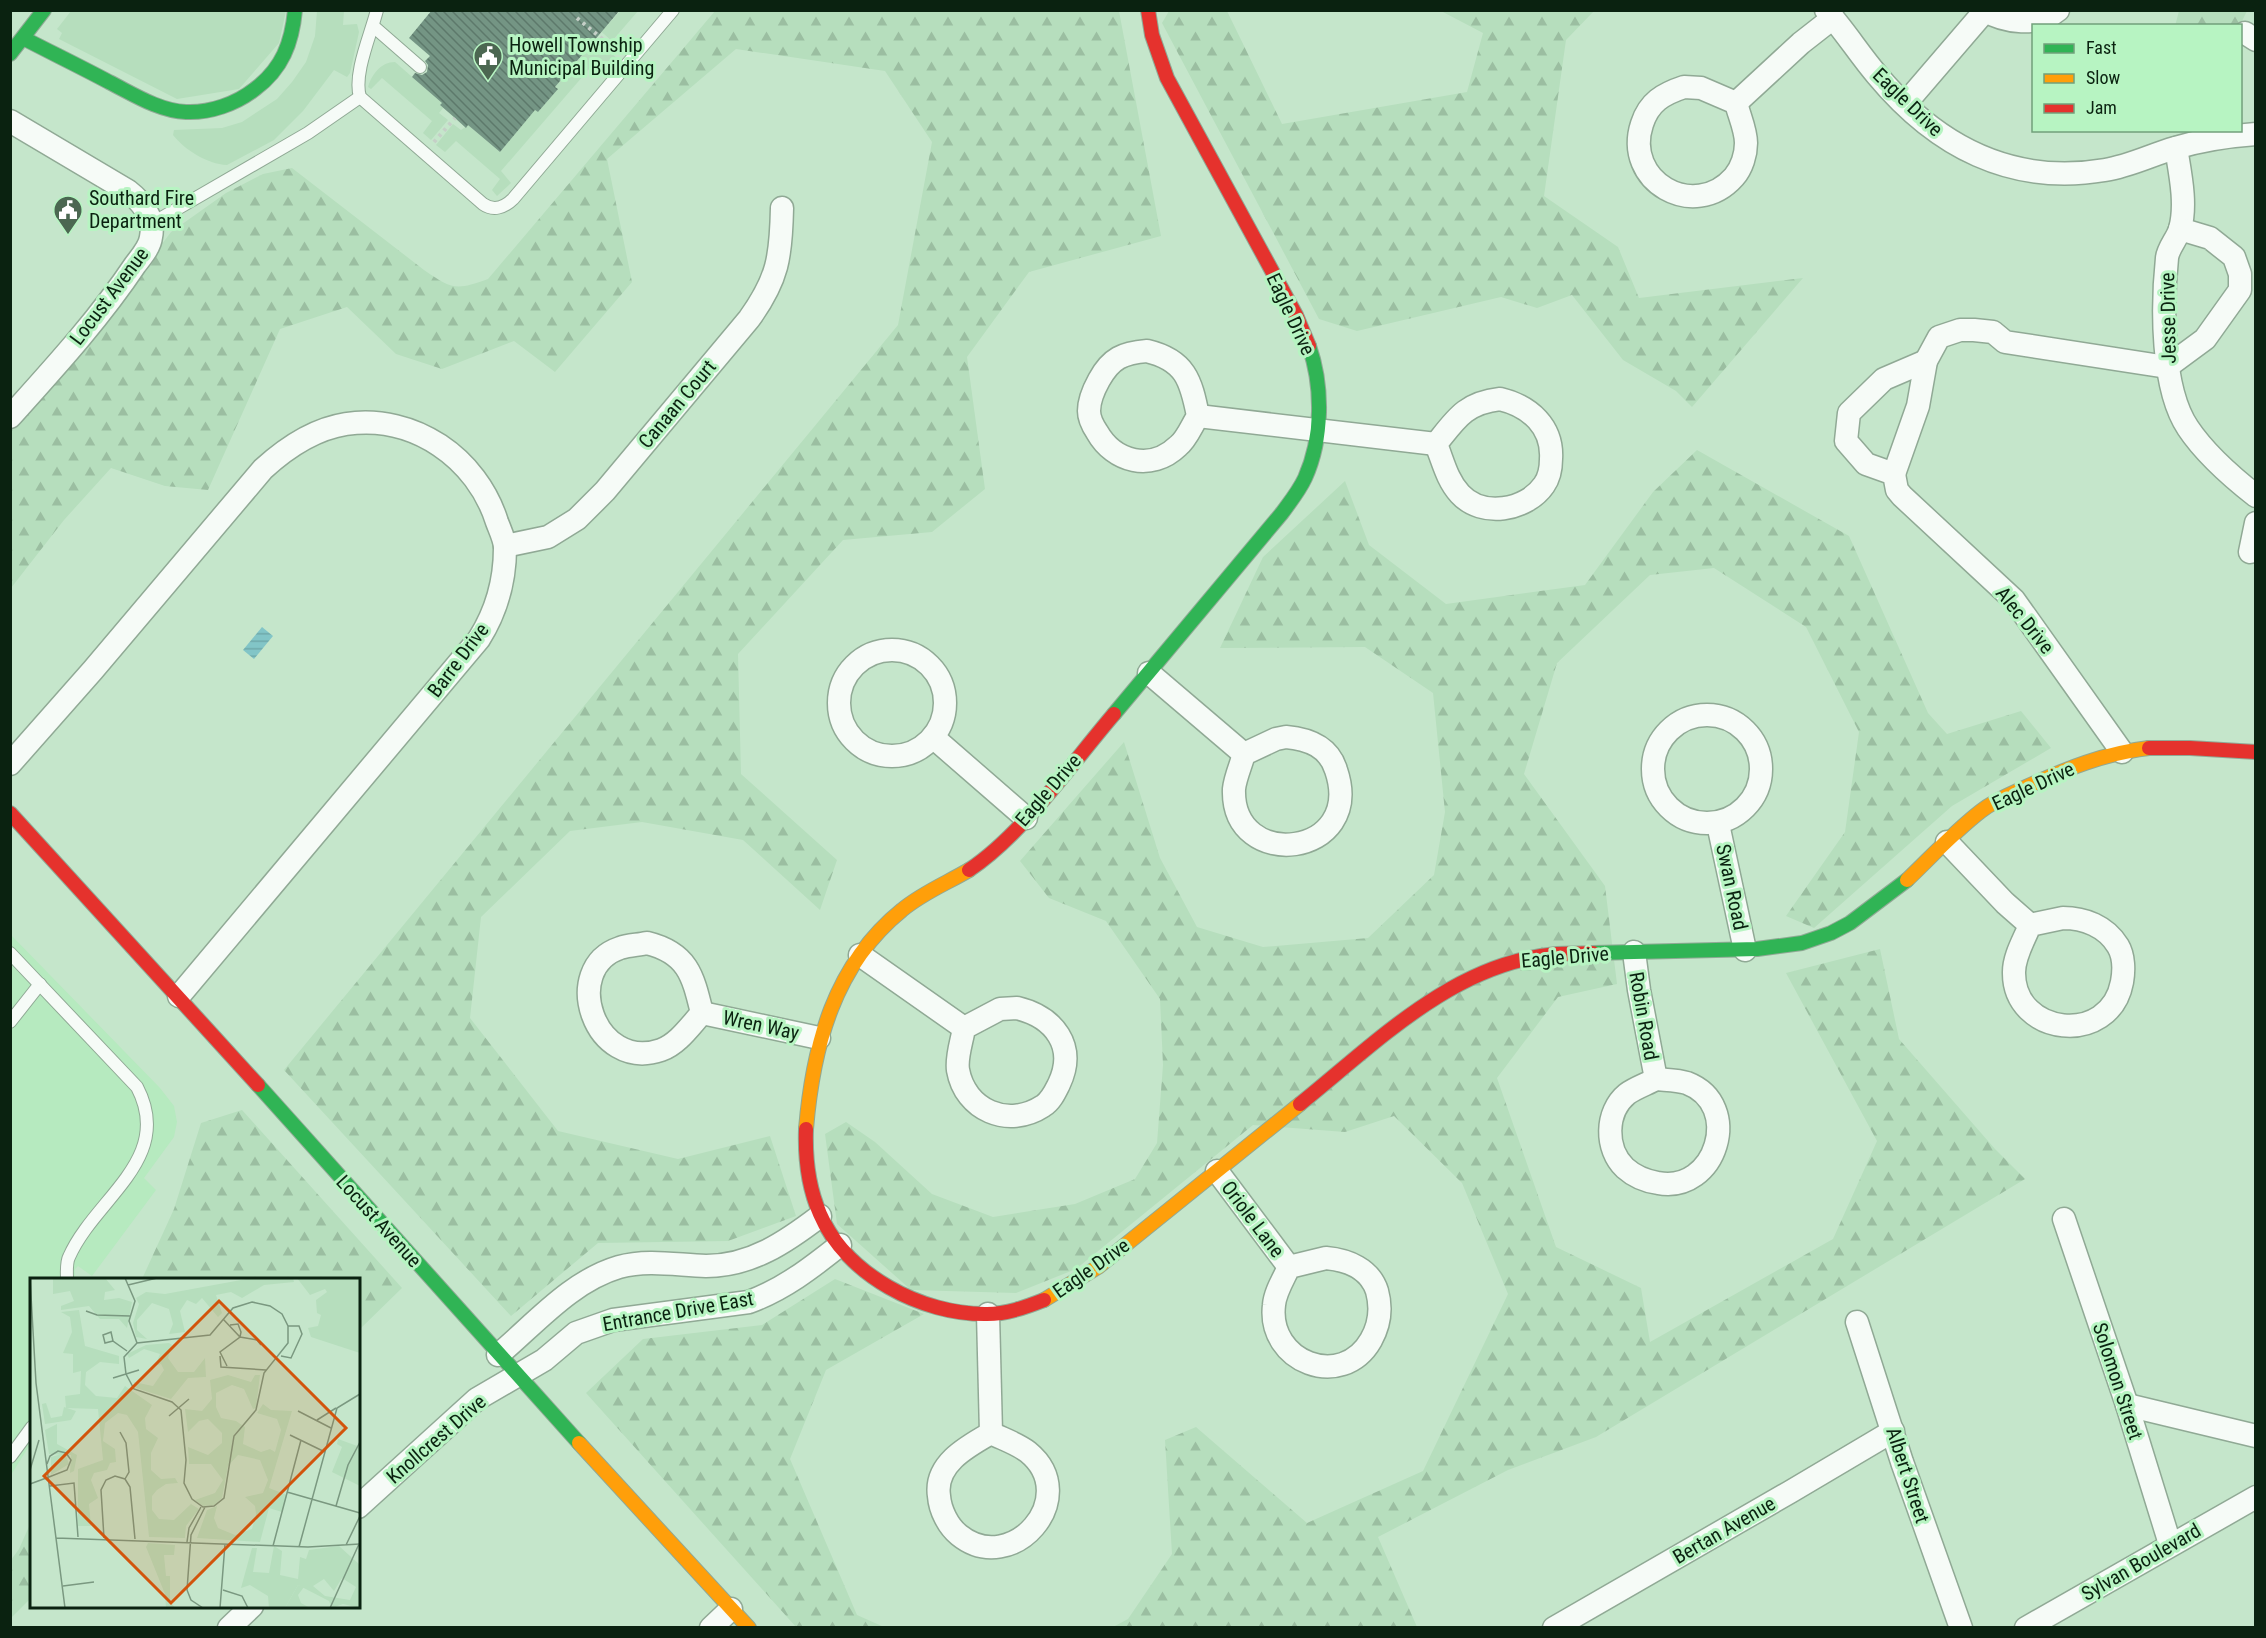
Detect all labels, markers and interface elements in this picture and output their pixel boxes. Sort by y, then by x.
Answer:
legend [2032,24,2242,132]
place label: Howell Township Municipal Building [509,33,654,80]
text: Fast [2086,37,2117,58]
public building icon: Howell Township Municipal Building [472,40,504,82]
street label: Eagle Drive [1868,63,1948,141]
text: Slow [2086,67,2121,88]
text: Jam [2086,97,2117,118]
place label: Southard Fire Department [89,186,194,233]
public building icon: Southard Fire Department [52,194,84,236]
street label: Locust Avenue [65,243,153,349]
street label: Eagle Drive [1262,269,1320,359]
street label: Jesse Drive [2155,272,2181,364]
street label: Canaan Court [633,355,721,453]
street label: Alec Drive [1991,582,2059,658]
street label: Barre Drive [422,618,494,702]
street label: Eagle Drive [1010,749,1086,831]
street label: Eagle Drive [1988,757,2078,815]
street label: Swan Road [1711,842,1753,932]
street label: Eagle Drive [1520,941,1610,973]
street label: Robin Road [1624,970,1664,1062]
street label: Wren Way [721,1005,801,1045]
street label: Locust Avenue [331,1170,427,1272]
street label: Oriole Lane [1216,1176,1290,1262]
street label: Eagle Drive [1048,1233,1134,1303]
inset map [30,1278,360,1608]
street label: Entrance Drive East [601,1286,755,1336]
street label: Solomon Street [2088,1320,2148,1442]
street label: Knollcrest Drive [381,1389,491,1489]
street label: Albert Street [1881,1424,1935,1526]
street label: Bertan Avenue [1669,1491,1779,1569]
street label: Sylvan Boulevard [2077,1518,2205,1606]

